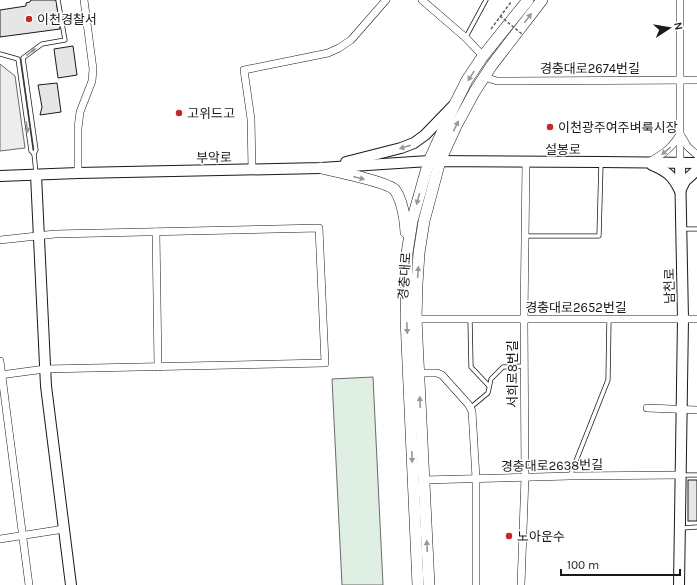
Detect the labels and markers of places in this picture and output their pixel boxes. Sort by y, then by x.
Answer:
place label: 이천경찰서 [37,12,97,27]
marker: 이천경찰서 [24,14,34,24]
place label: 고위드고 [187,106,235,121]
marker: 고위드고 [174,108,184,118]
place label: 이천광주여주벼룩시장 [558,120,678,135]
marker: 이천광주여주벼룩시장 [545,122,555,132]
place label: 노아운수 [517,529,565,544]
marker: 노아운수 [504,531,514,541]

